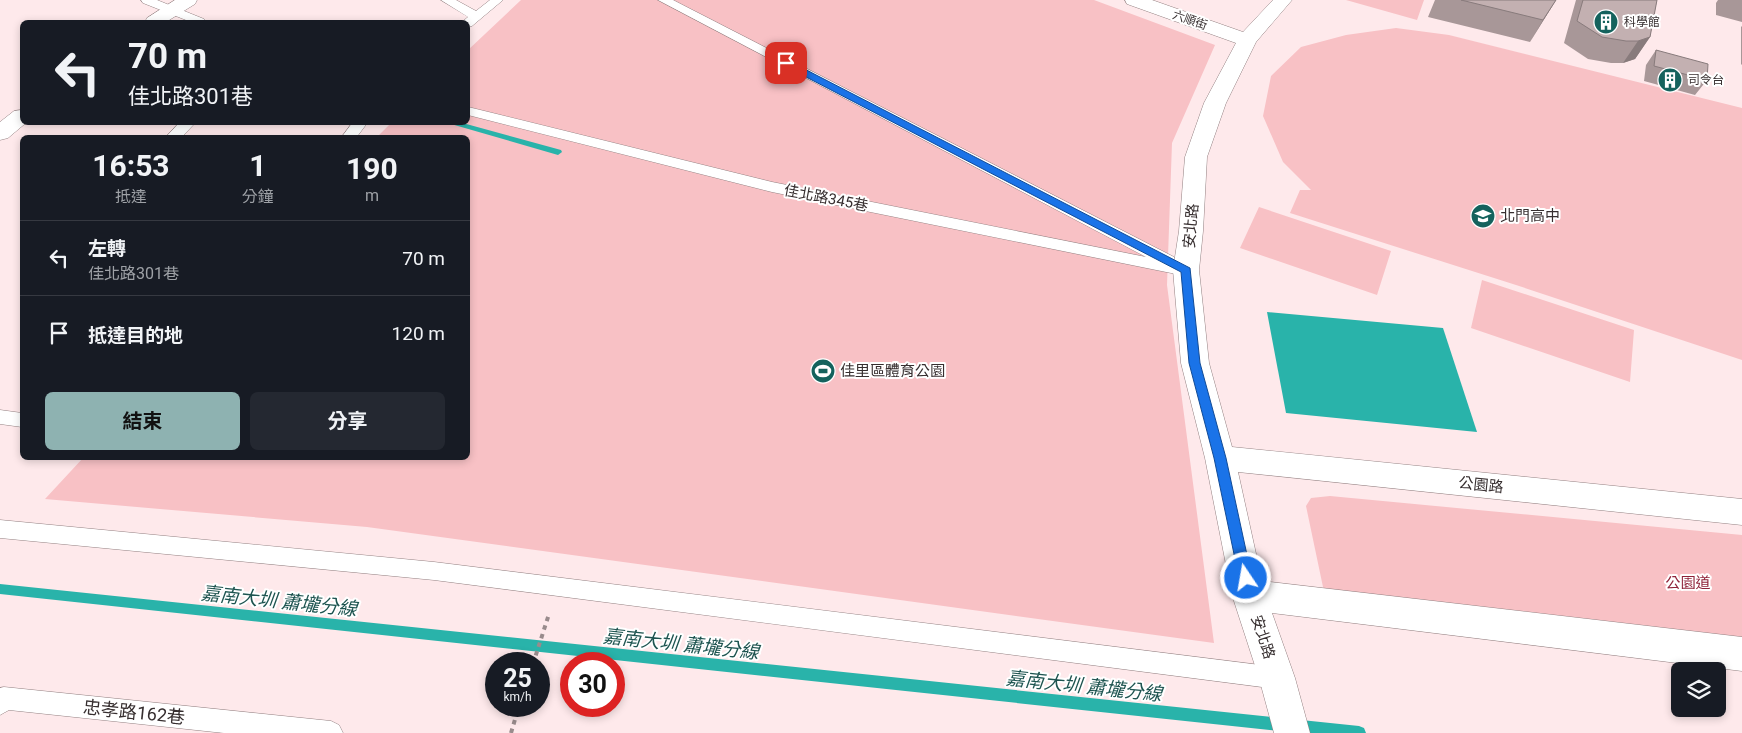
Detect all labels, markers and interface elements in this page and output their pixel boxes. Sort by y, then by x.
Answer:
street label: 六順街 [1171,8,1209,32]
building icon: 科學館 [1593,9,1619,35]
place label: 科學館 [1624,15,1660,29]
text: 70 m [128,36,207,77]
icon: left [45,40,110,105]
pin [765,42,807,84]
icon: arrive [772,49,800,77]
building icon: 司令台 [1657,67,1683,93]
place label: 司令台 [1688,73,1724,87]
text: 佳北路301巷 [128,84,253,109]
text: 16:53 [92,148,170,183]
text: 1 [249,148,266,183]
text: 190 [346,151,398,186]
street label: 佳北路345巷 [782,181,870,215]
text: m [365,186,379,205]
text: 抵達 [115,187,147,206]
text: 分鐘 [242,187,274,206]
street label: 安北路 [1180,203,1202,249]
school or university icon: 北門高中 [1470,203,1496,229]
place label: 北門高中 [1500,207,1560,225]
text: 左轉 [88,237,126,260]
icon: left [45,244,73,272]
text: 70 m [402,247,445,270]
text: 佳北路301巷 [88,264,179,283]
icon: arrive [45,319,73,347]
text: 120 m [392,322,445,345]
text: 抵達目的地 [88,324,183,347]
sports icon: 佳里區體育公園 [810,358,836,384]
place label: 佳里區體育公園 [840,362,945,380]
button: 結束 [45,392,240,450]
button: 分享 [250,392,445,450]
street label: 公園路 [1458,474,1504,496]
position arrow [1219,551,1271,603]
park label: 公園道 [1665,574,1711,592]
water label: 嘉南大圳 蕭壠分線 [200,581,360,621]
street label: 安北路 [1247,613,1279,661]
water label: 嘉南大圳 蕭壠分線 [602,624,762,664]
speed limit sign: 30 [560,652,625,717]
map controls [1671,662,1726,717]
button: layers [1671,662,1726,717]
text: 25 [503,664,532,693]
water label: 嘉南大圳 蕭壠分線 [1005,666,1165,706]
text: km/h [503,690,532,704]
street label: 忠孝路162巷 [82,696,186,728]

